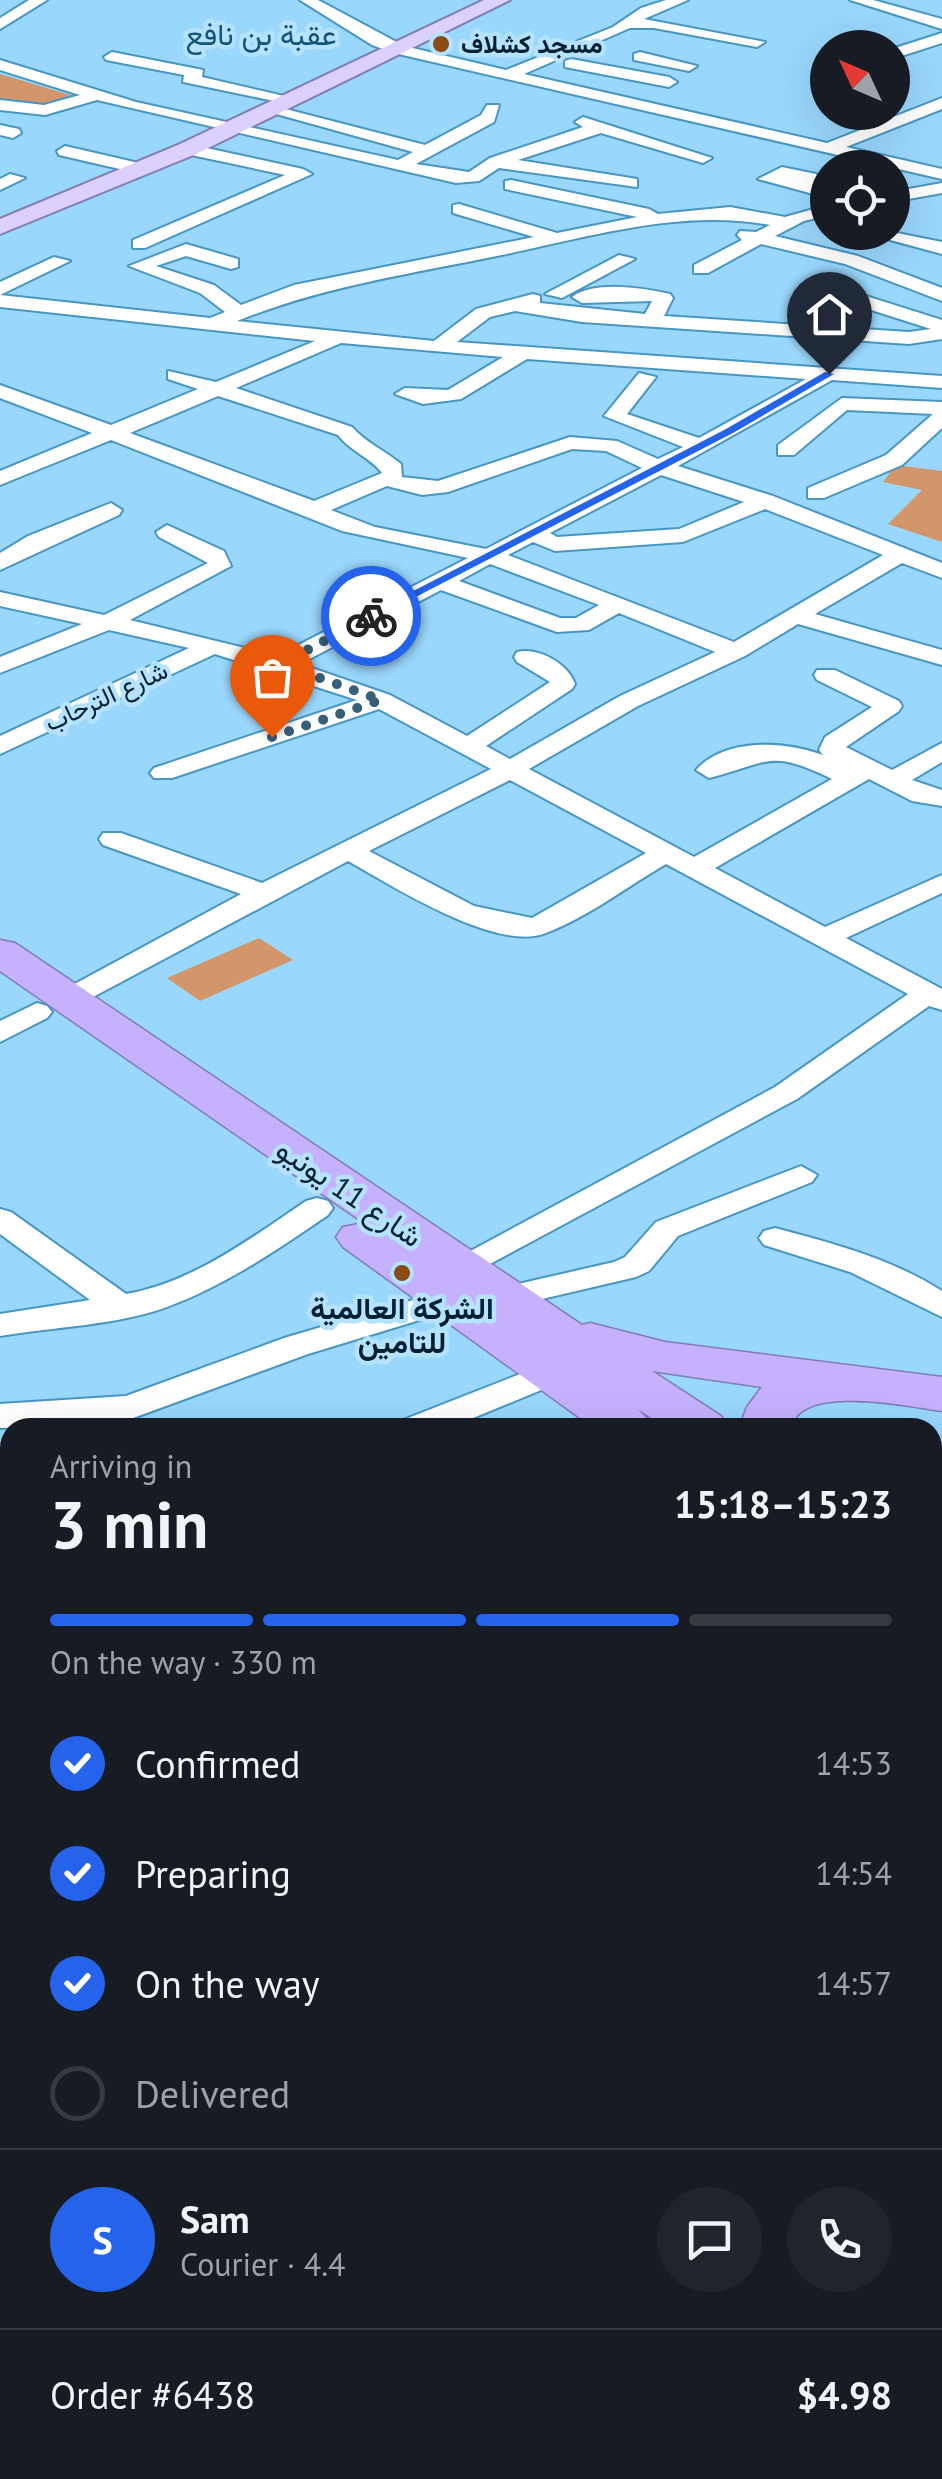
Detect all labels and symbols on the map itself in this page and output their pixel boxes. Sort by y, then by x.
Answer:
district label: عقبة بن نافع [185,14,337,55]
place label: مسجد كشلاف [461,28,603,60]
north arrow [810,30,910,130]
marker: مسجد كشلاف [430,33,452,55]
pin [787,272,872,375]
courier [321,566,421,666]
pin [230,635,315,738]
street label: شارع الترحاب [40,654,173,739]
street label: شارع 11 يونيو [268,1129,430,1257]
marker: الشركة العالمية للتامين [391,1262,413,1284]
place label: الشركة العالمية للتامين [310,1288,494,1361]

